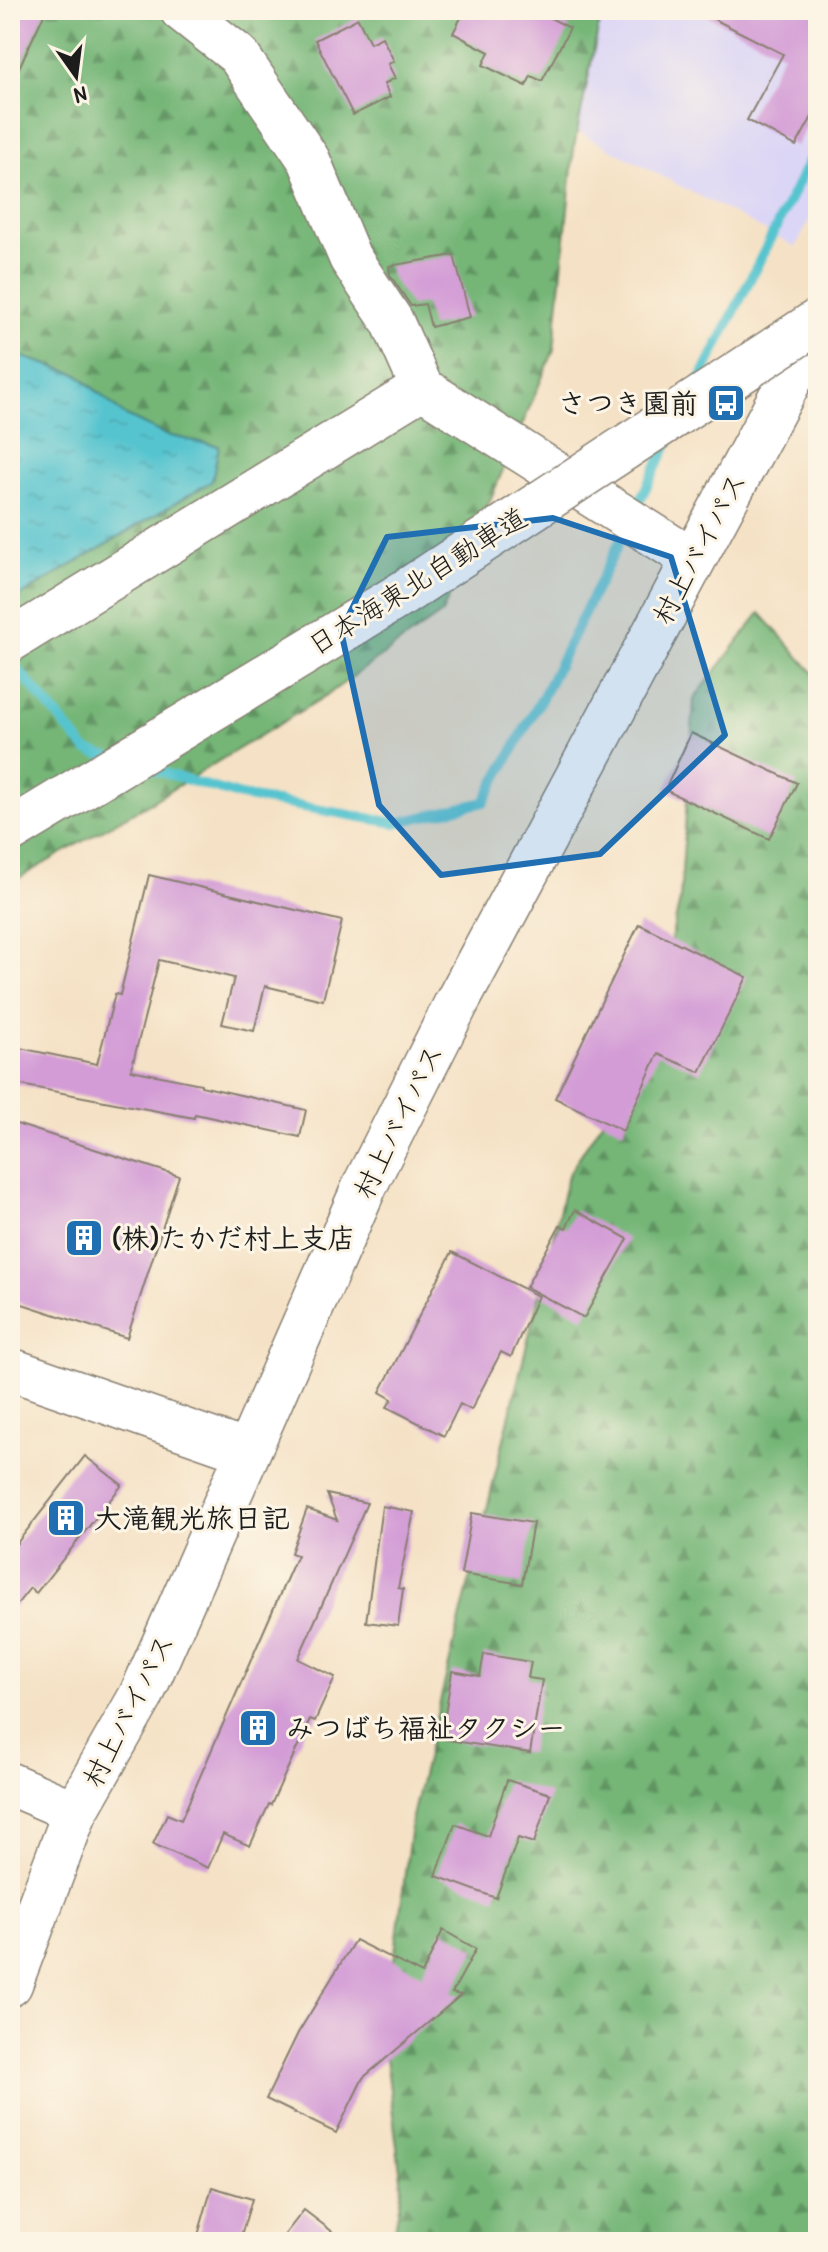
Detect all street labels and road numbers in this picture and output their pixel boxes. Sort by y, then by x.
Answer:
street label: 村上バイパス [643,465,755,631]
street label: 日本海東北自動車道 [300,498,534,664]
street label: 村上バイパス [344,1037,452,1205]
street label: 村上バイパス [73,1627,183,1793]

